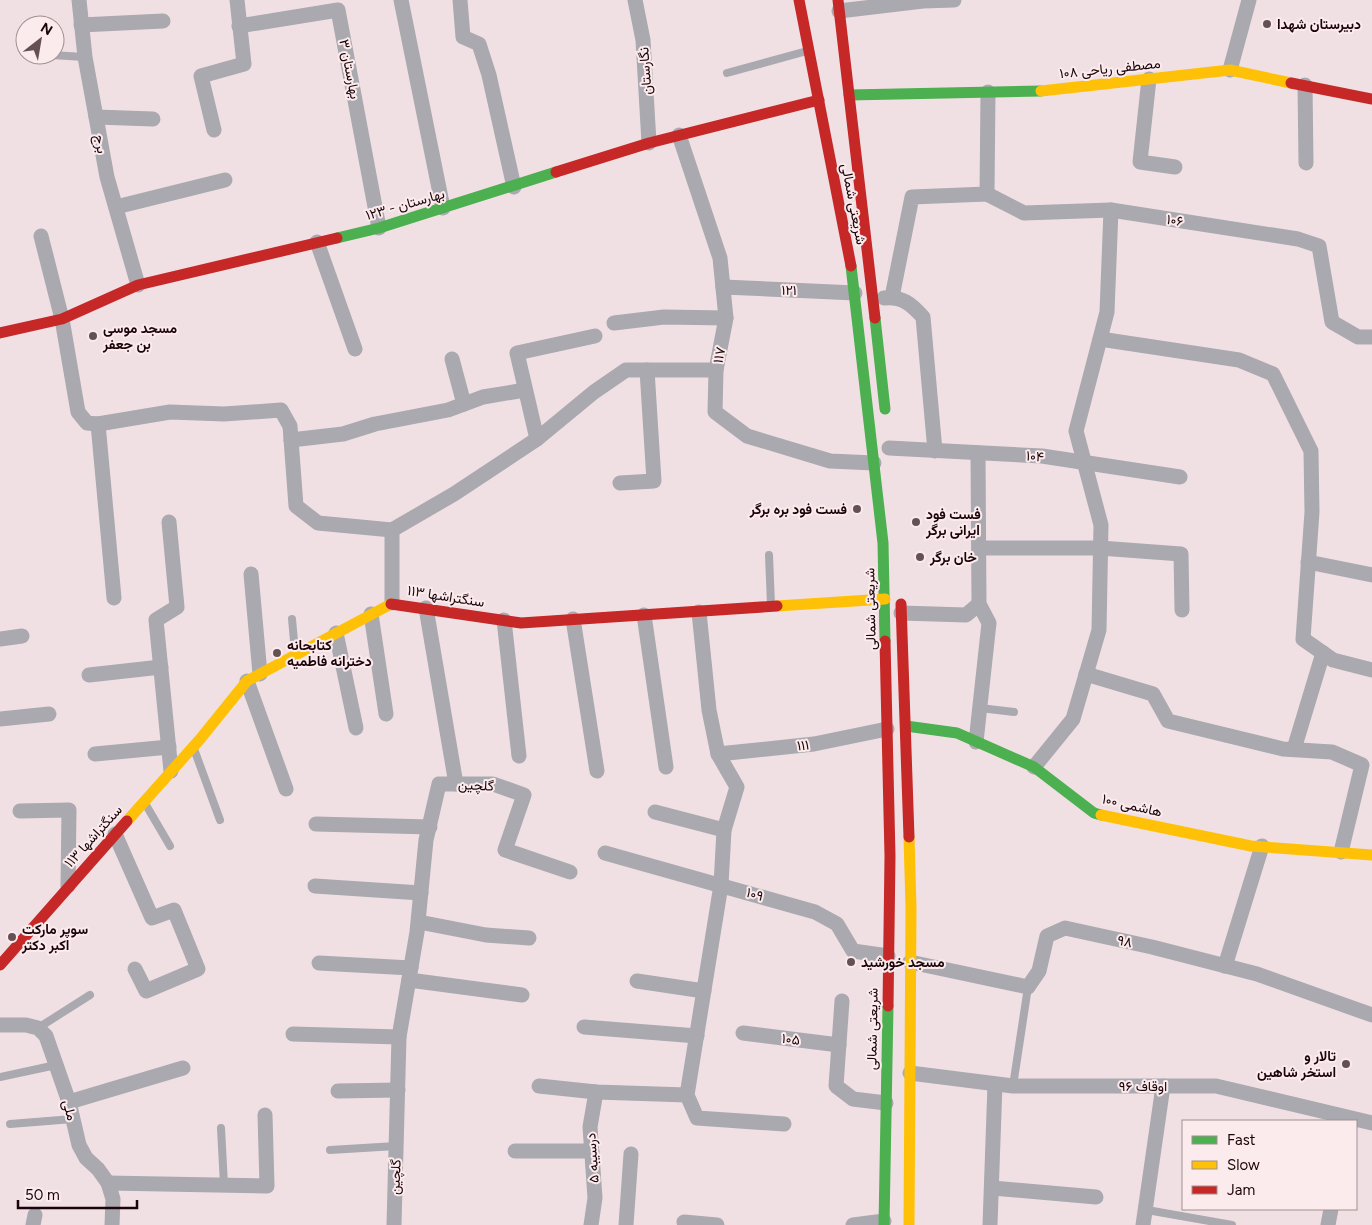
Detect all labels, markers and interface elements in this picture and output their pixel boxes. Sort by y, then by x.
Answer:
north arrow [15,15,65,65]
place label: دبیرستان شهدا [1277,16,1361,33]
marker: دبیرستان شهدا [1261,18,1273,30]
text: N [37,19,55,39]
street label: بهارستان ۳ [335,38,364,101]
street label: نگارستان [635,46,656,96]
street label: مصطفی ریاحی ۱۰۸ [1059,55,1161,82]
street label: برج [89,133,111,155]
street label: شریعتی شمالی [837,162,870,246]
street label: بهارستان - ۱۲۳ [364,185,447,224]
street label: ۱۰۶ [1165,211,1185,230]
street label: ۱۲۱ [781,282,797,299]
place label: مسجد موسی بن جعفر [102,320,178,353]
marker: مسجد موسی بن جعفر [87,330,99,342]
street label: ۱۱۷ [710,345,729,365]
street label: ۱۰۴ [1025,447,1045,466]
place label: فست فود بره برگر [749,501,847,518]
marker: فست فود بره برگر [851,503,863,515]
place label: فست فود ایرانی برگر [925,506,981,539]
marker: فست فود ایرانی برگر [910,516,922,528]
place label: خان برگر [929,549,977,566]
marker: خان برگر [914,551,926,563]
street label: شریعتی شمالی [861,568,880,650]
street label: سنگتراشها ۱۱۳ [406,582,486,611]
place label: کتابحانه دخترانه فاطمیه [287,637,372,670]
marker: کتابحانه دخترانه فاطمیه [271,647,283,659]
street label: ۱۱۱ [796,736,810,755]
street label: گلچین [458,776,494,796]
street label: هاشمی ۱۰۰ [1100,790,1164,821]
street label: سنگتراشها ۱۱۳ [61,802,126,871]
street label: ۱۰۹ [744,884,765,905]
place label: سوپر مارکت اکبر دکتر [21,921,88,954]
marker: سوپر مارکت اکبر دکتر [6,931,18,943]
street label: ۹۸ [1116,932,1134,951]
place label: مسجد خورشید [861,954,945,971]
marker: مسجد خورشید [845,956,857,968]
street label: شریعتی شمالی [863,988,882,1070]
street label: ۱۰۵ [781,1030,801,1049]
place label: تالار و استخر شاهین [1257,1048,1336,1081]
marker: تالار و استخر شاهین [1340,1058,1352,1070]
street label: اوقاف ۹۶ [1119,1078,1167,1095]
street label: ملی [59,1098,80,1122]
legend [1182,1120,1357,1210]
text: Fast [1227,1131,1256,1149]
street label: درسیبه ۵ [582,1132,603,1184]
text: Slow [1227,1156,1260,1174]
street label: گلچین [386,1159,406,1195]
scale bar [18,1178,136,1210]
text: Jam [1227,1181,1255,1199]
text: 50 m [25,1186,60,1204]

